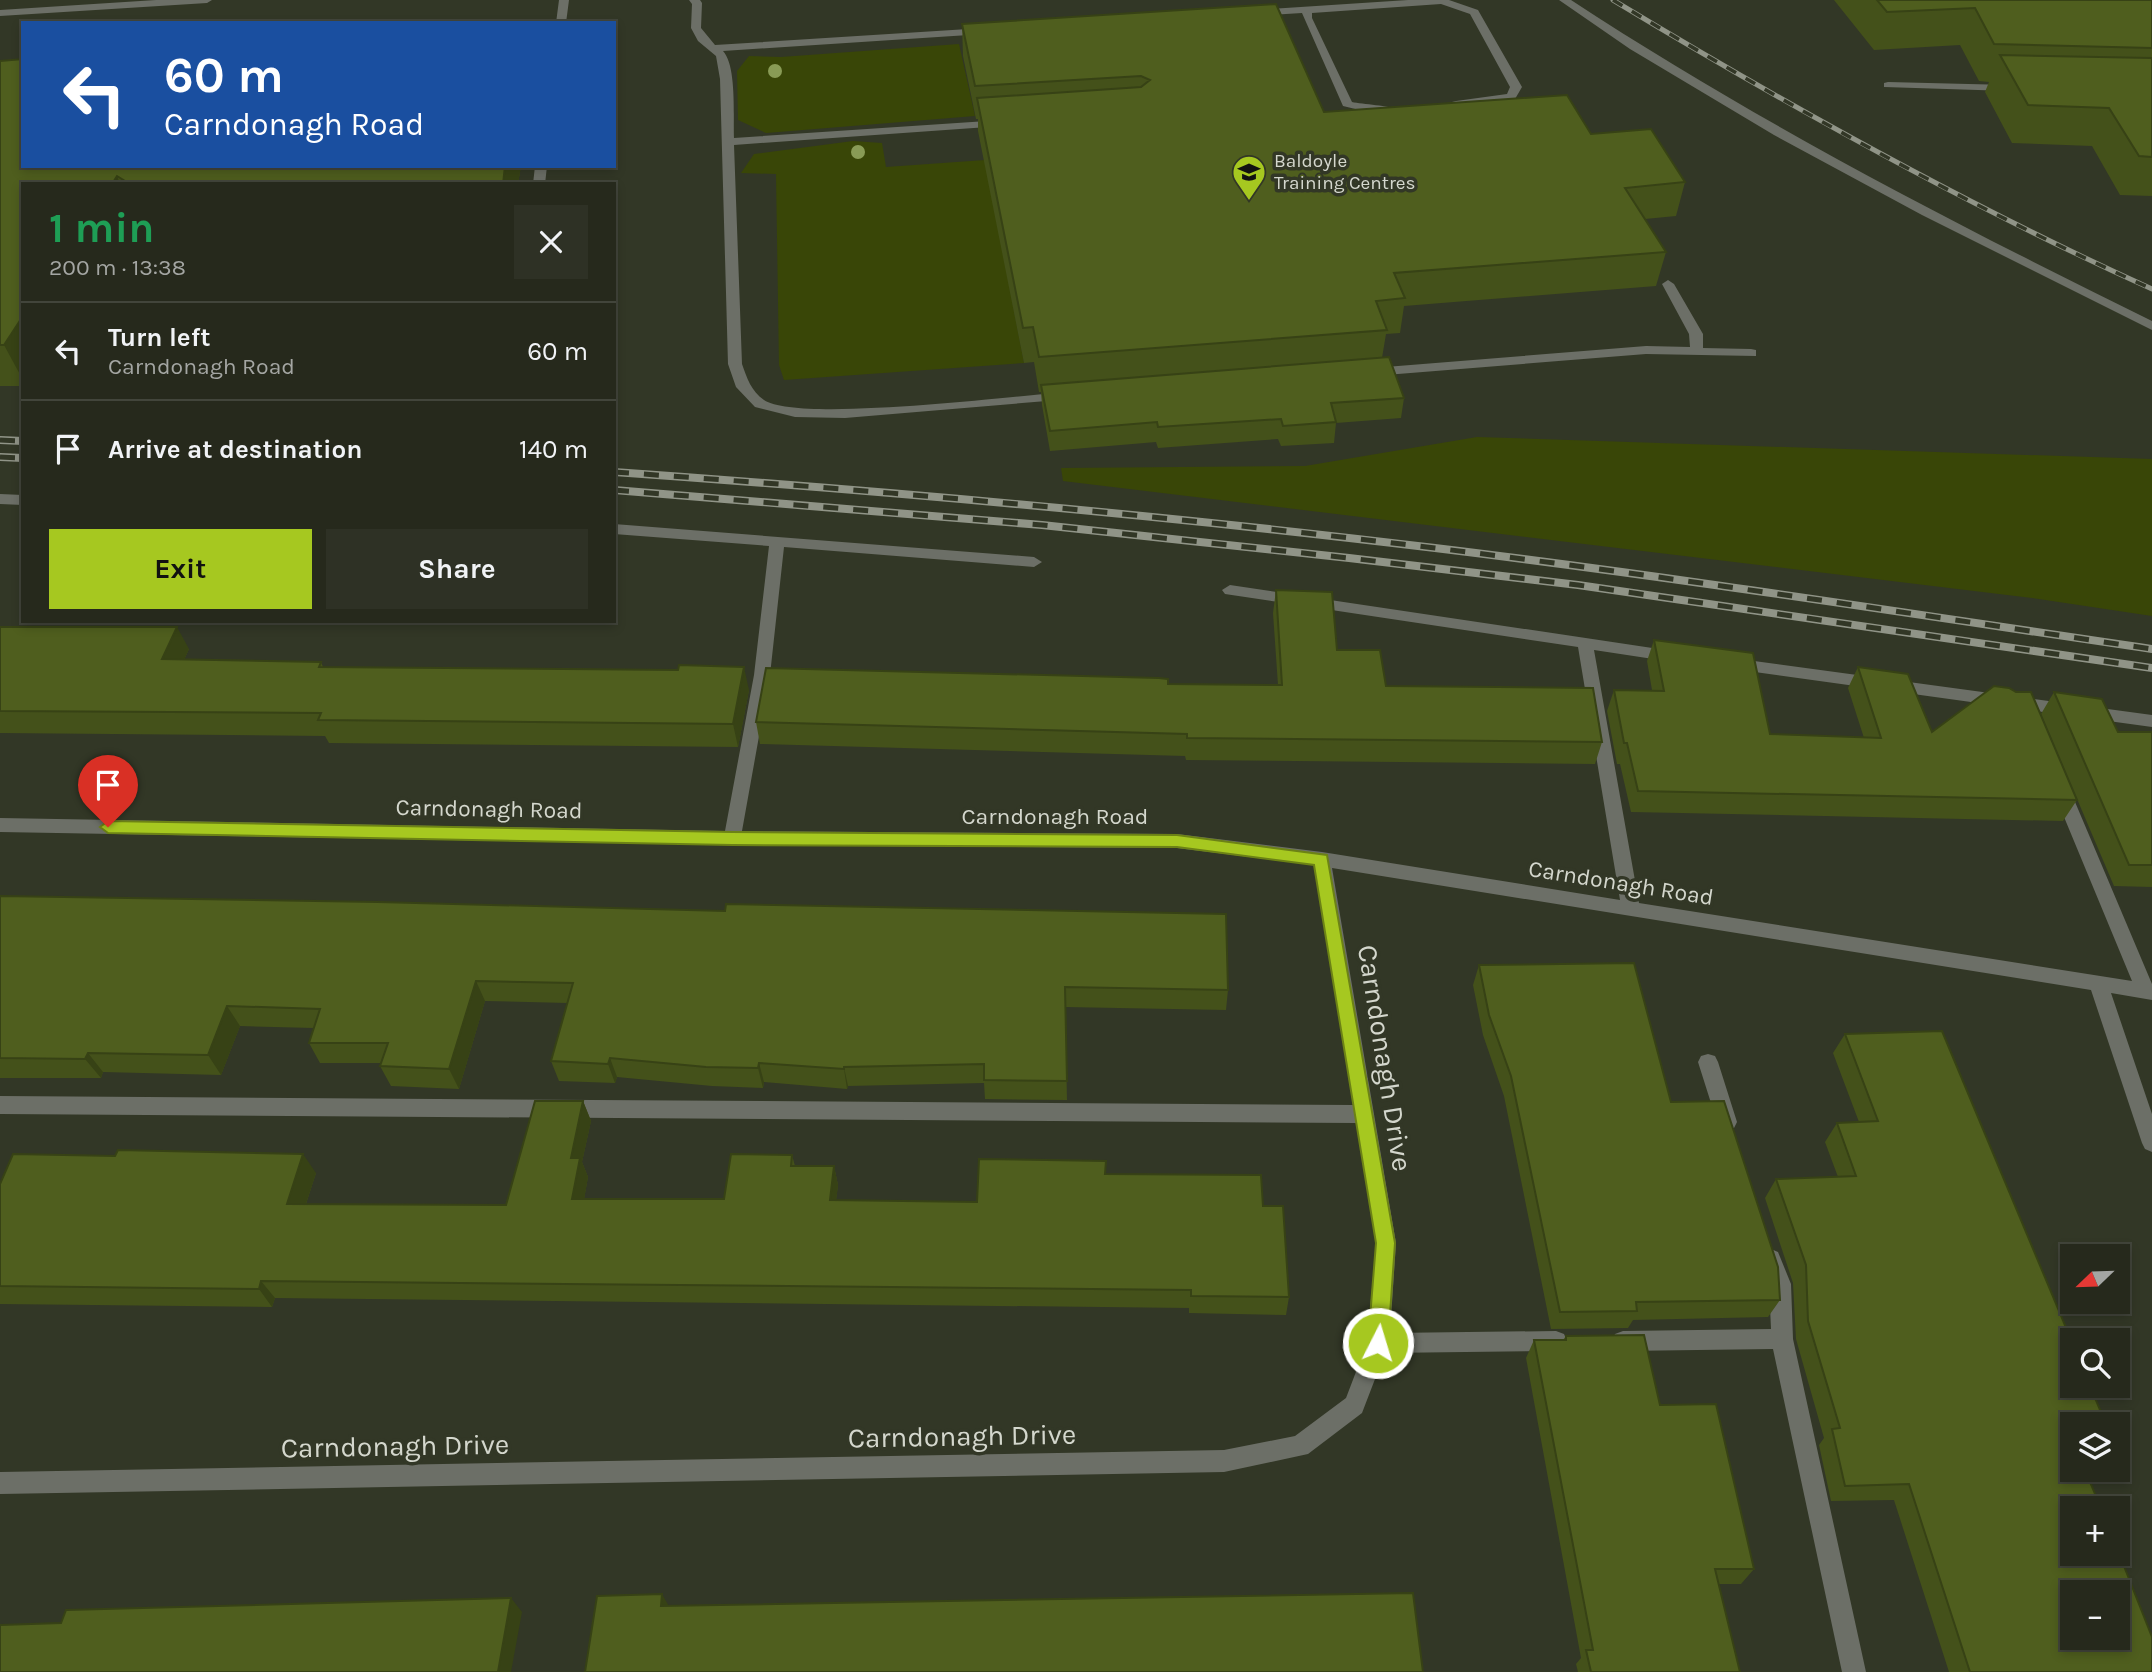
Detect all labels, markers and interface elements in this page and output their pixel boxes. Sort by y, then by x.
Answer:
text: 60 m [164,47,284,104]
icon: left [49,49,140,140]
text: Carndonagh Road [164,106,424,143]
place label: Baldoyle Training Centres [1274,150,1416,194]
school or university icon: Baldoyle Training Centres [1230,153,1268,202]
text: 1 min [49,203,154,253]
button: close [514,205,588,279]
text: 200 m · 13:38 [49,254,186,281]
text: Turn left [108,322,210,353]
icon: left [49,332,87,370]
text: 60 m [527,336,588,367]
text: Carndonagh Road [108,353,295,380]
icon: arrive [49,430,87,468]
text: Arrive at destination [108,434,362,465]
text: 140 m [519,434,588,465]
button: Exit [49,529,312,609]
button: Share [326,529,588,609]
pin [78,755,138,827]
icon: arrive [89,766,127,804]
street label: Carndonagh Road [395,794,583,824]
street label: Carndonagh Road [962,803,1148,830]
street label: Carndonagh Road [1527,855,1715,911]
street label: Carndonagh Drive [1351,943,1419,1173]
north arrow [2060,1244,2130,1314]
map controls [2060,1244,2130,1650]
position arrow [1341,1306,1415,1380]
button: search [2060,1328,2130,1398]
button: layers [2060,1412,2130,1482]
street label: Carndonagh Drive [847,1418,1077,1454]
street label: Carndonagh Drive [280,1428,510,1464]
button: + [2060,1496,2130,1566]
button: − [2060,1580,2130,1650]

